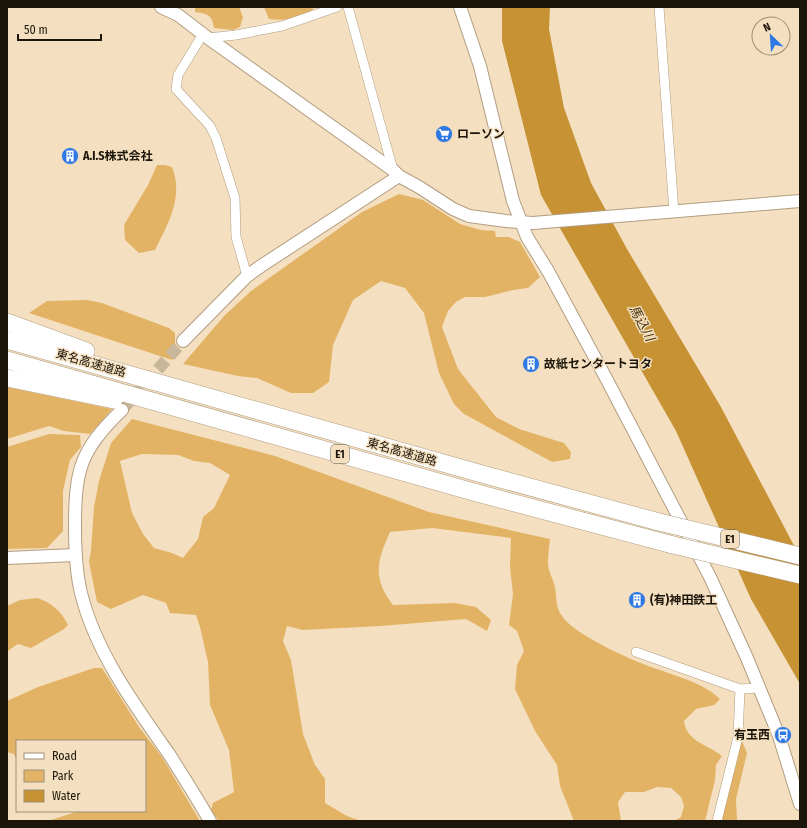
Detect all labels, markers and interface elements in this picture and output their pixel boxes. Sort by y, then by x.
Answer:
scale bar [18,16,101,42]
north arrow [751,16,791,56]
text: N [761,20,773,35]
text: 50 m [24,23,48,37]
supermarket icon: ローソン [434,124,454,144]
place label: ローソン [457,127,505,141]
building icon: A.I.S株式会社 [60,146,80,166]
place label: A.I.S株式会社 [82,149,153,163]
water label: 馬込川 [626,302,659,345]
street label: 東名高速道路 [54,346,128,380]
building icon: 故紙センタートヨタ [521,354,541,374]
place label: 故紙センタートヨタ [544,357,652,371]
street label: 東名高速道路 [365,435,439,469]
road number: E1 [331,445,349,463]
road number: E1 [721,530,739,548]
building icon: (有)神田鉄工 [627,590,647,610]
place label: (有)神田鉄工 [650,593,717,607]
bus stop icon: 有玉西 [773,725,793,745]
place label: 有玉西 [734,728,770,742]
legend [16,740,146,812]
text: Road [52,749,77,763]
text: Park [52,769,74,783]
text: Water [52,789,81,803]

